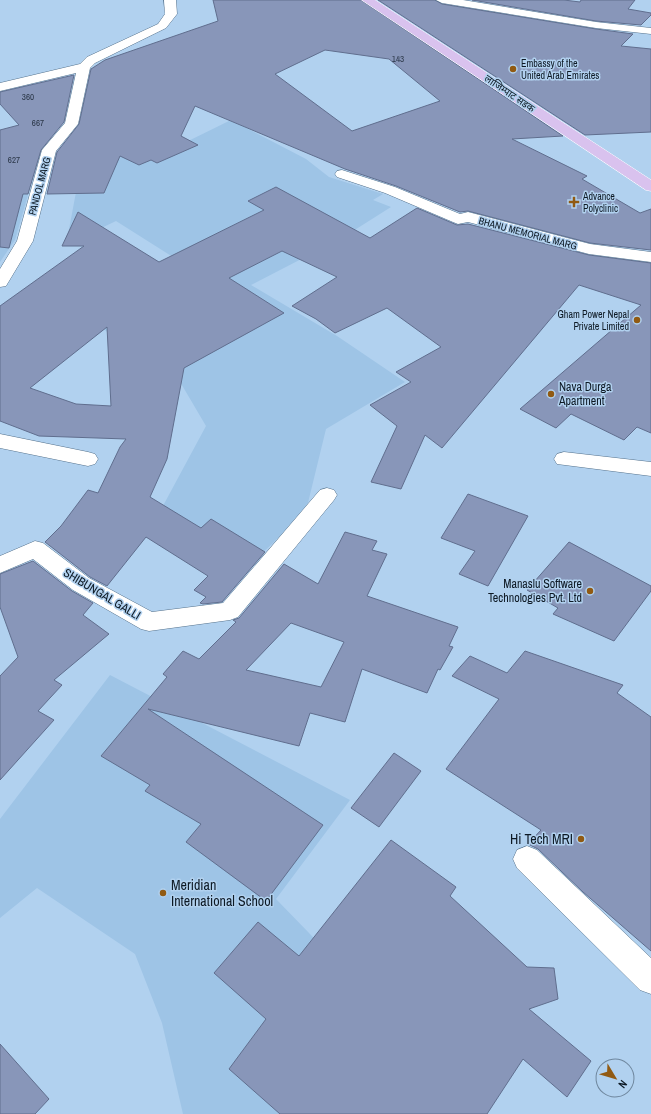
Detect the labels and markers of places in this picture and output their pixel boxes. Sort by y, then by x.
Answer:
place label: Embassy of the United Arab Emirates [521,57,599,82]
marker: Embassy of the United Arab Emirates [508,64,518,74]
place label: Advance Polyclinic [582,190,618,215]
marker: Advance Polyclinic [568,196,580,208]
place label: Gham Power Nepal Private Limited [557,308,629,333]
marker: Gham Power Nepal Private Limited [632,315,642,325]
place label: Nava Durga Apartment [558,379,612,409]
marker: Nava Durga Apartment [546,389,556,399]
place label: Manaslu Software Technologies Pvt. Ltd [488,576,582,606]
marker: Manaslu Software Technologies Pvt. Ltd [585,586,595,596]
place label: Hi Tech MRI [510,830,573,848]
marker: Hi Tech MRI [576,834,586,844]
place label: Meridian International School [171,876,273,910]
marker: Meridian International School [158,888,168,898]

